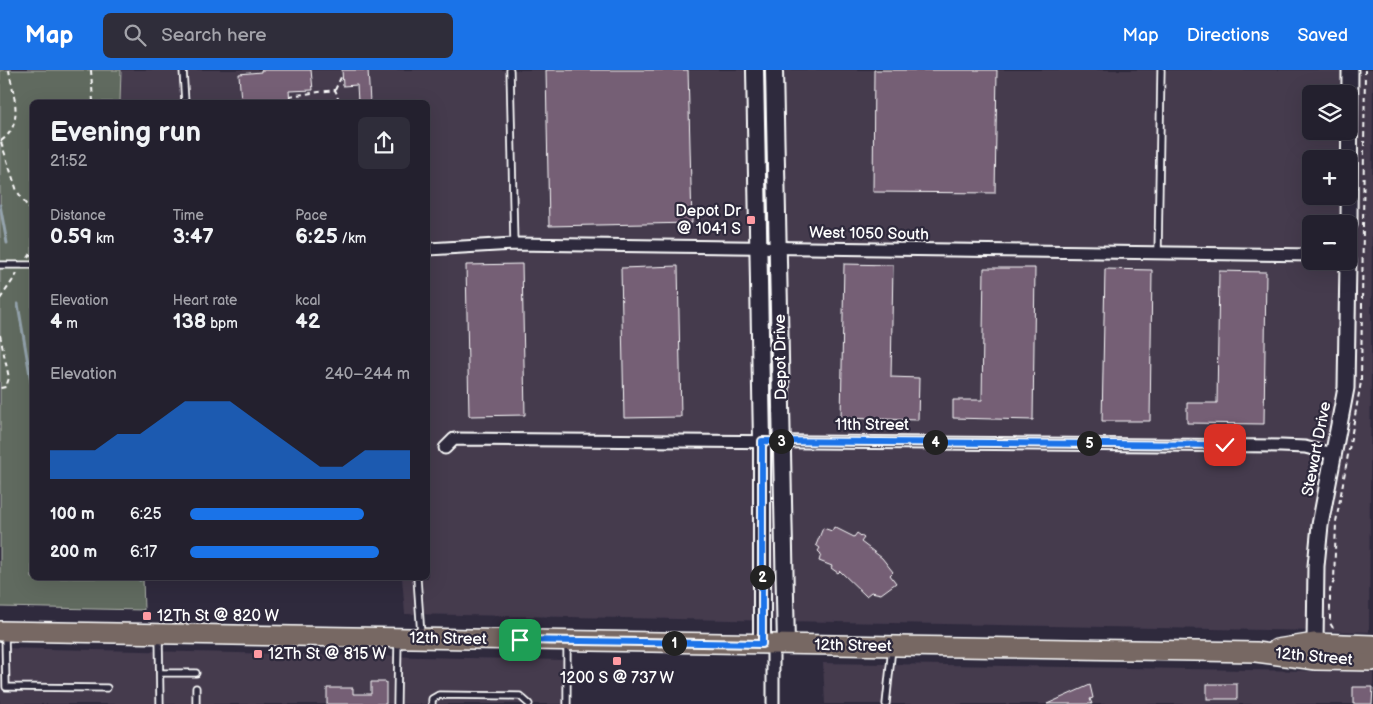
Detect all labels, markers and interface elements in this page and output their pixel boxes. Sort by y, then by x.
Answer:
search box [103,13,453,58]
text: Map [25,21,73,50]
icon: search [121,21,149,49]
text: Search here [161,24,267,47]
text: Map [1123,25,1159,46]
text: Directions [1187,25,1269,46]
text: Saved [1297,25,1348,46]
map controls [1302,85,1357,270]
button: layers [1302,85,1357,140]
text: Evening run [50,116,201,149]
button: share [358,117,410,169]
button: + [1302,150,1357,205]
text: 21:52 [50,152,87,171]
place label: Depot Dr @ 1041 S [675,202,741,239]
text: Distance [50,207,106,224]
text: Time [173,207,204,224]
text: Pace [295,207,327,224]
marker: Depot Dr @ 1041 S [745,214,757,226]
button: − [1302,215,1357,270]
street label: West 1050 South [809,223,929,245]
text: 0.59 [50,224,92,249]
text: 3:47 [173,224,214,249]
text: 6:25 [295,224,338,249]
text: km [92,230,114,247]
text: /km [338,230,366,247]
text: Elevation [50,292,108,309]
text: Heart rate [173,292,237,309]
text: kcal [295,292,320,309]
text: 4 [50,309,62,334]
text: 138 [173,309,206,334]
text: 42 [295,309,320,334]
street label: Depot Drive [771,313,791,400]
text: m [62,315,78,332]
text: bpm [206,315,238,332]
text: Elevation [50,365,117,384]
text: 240–244 m [325,365,410,384]
street label: Stewart Drive [1299,400,1336,498]
street label: 11th Street [835,416,909,435]
pin [1204,424,1246,466]
pin: 3 [768,428,794,454]
pin: 4 [922,430,948,454]
pin: 5 [1076,430,1102,456]
icon: check [1211,431,1239,459]
text: 3 [777,433,786,450]
text: 4 [931,434,940,451]
text: 5 [1085,435,1094,452]
text: 100 m [50,505,95,524]
text: 6:25 [130,505,162,524]
text: 200 m [50,543,97,562]
text: 6:17 [130,543,157,562]
pin: 2 [750,564,774,590]
text: 2 [758,569,767,586]
place label: 12Th St @ 820 W [157,607,280,626]
marker: 12Th St @ 820 W [141,610,153,622]
pin [499,619,541,661]
icon: arrive [506,626,534,654]
street label: 12th Street [409,629,487,649]
pin: 1 [662,630,686,656]
text: 1 [672,635,677,652]
street label: 12th Street [814,636,892,656]
street label: 12th Street [1275,644,1353,670]
place label: 12Th St @ 815 W [268,645,387,664]
marker: 12Th St @ 815 W [252,648,264,660]
marker: 1200 S @ 737 W [611,655,623,667]
place label: 1200 S @ 737 W [560,669,674,688]

